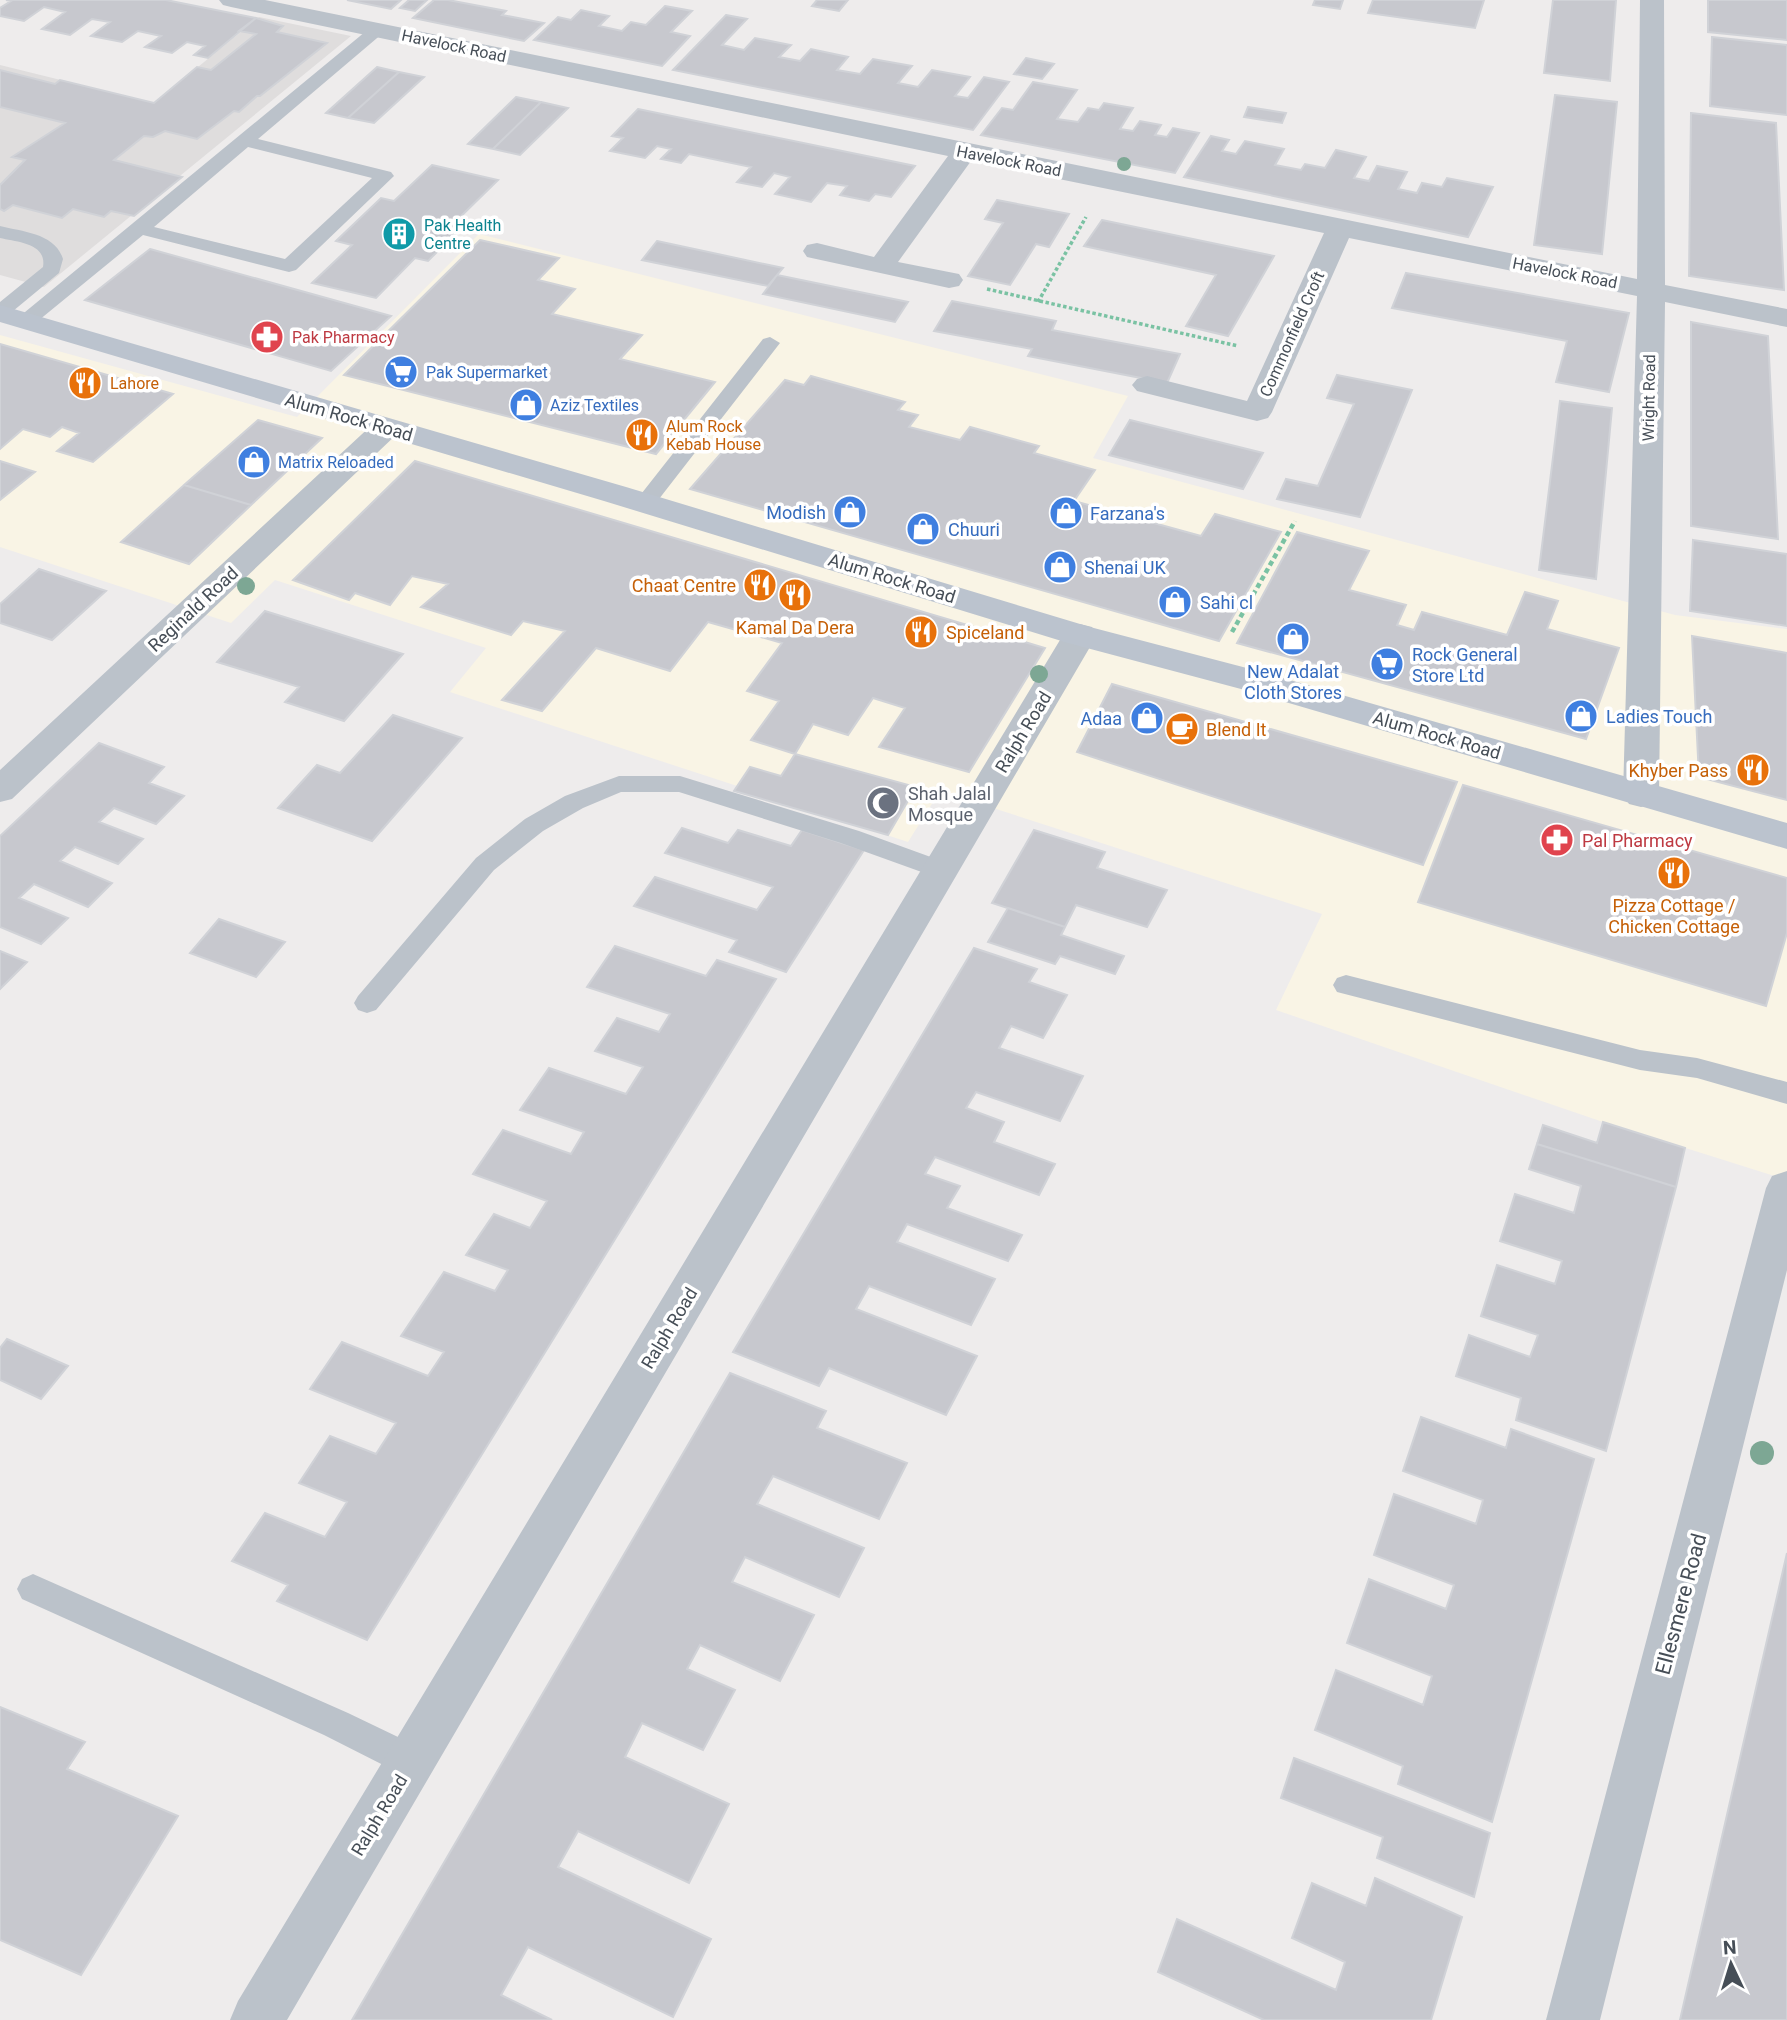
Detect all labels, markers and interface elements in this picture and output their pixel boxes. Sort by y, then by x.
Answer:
street label: Havelock Road [400,26,508,66]
street label: Havelock Road [955,142,1063,180]
building icon: Pak Health Centre [380,215,418,253]
place label: Pak Health Centre [424,216,501,253]
street label: Havelock Road [1511,254,1619,292]
street label: Commonfield Croft [1256,268,1328,400]
pharmacy icon: Pak Pharmacy [248,318,286,356]
place label: Pak Pharmacy [292,328,395,347]
supermarket icon: Pak Supermarket [382,353,420,391]
street label: Wright Road [1639,354,1659,442]
place label: Pak Supermarket [426,363,548,382]
restaurant icon: Lahore [66,364,104,402]
place label: Lahore [110,374,159,393]
shop icon: Aziz Textiles [507,386,545,424]
street label: Alum Rock Road [283,389,415,445]
place label: Aziz Textiles [550,396,639,415]
restaurant icon: Alum Rock Kebab House [623,416,661,454]
place label: Alum Rock Kebab House [666,417,761,454]
shop icon: Matrix Reloaded [235,443,273,481]
place label: Matrix Reloaded [278,453,394,472]
shop icon: Modish [831,493,869,531]
shop icon: Farzana's [1047,494,1085,532]
place label: Modish [766,502,826,523]
place label: Farzana's [1090,503,1165,524]
shop icon: Chuuri [904,510,942,548]
place label: Chuuri [948,519,1000,540]
shop icon: Shenai UK [1041,548,1079,586]
street label: Alum Rock Road [826,549,958,607]
place label: Shenai UK [1084,557,1166,578]
street label: Reginald Road [144,562,242,656]
restaurant icon: Chaat Centre [741,566,779,604]
place label: Chaat Centre [632,575,736,596]
restaurant icon: Kamal Da Dera [776,576,814,614]
shop icon: Sahi cl [1156,583,1194,621]
place label: Sahi cl [1200,592,1253,613]
restaurant icon: Spiceland [902,613,940,651]
place label: Kamal Da Dera [736,617,854,638]
shop icon: New Adalat Cloth Stores [1274,620,1312,658]
place label: Spiceland [946,622,1024,643]
place label: Rock General Store Ltd [1412,644,1518,686]
supermarket icon: Rock General Store Ltd [1368,645,1406,683]
place label: New Adalat Cloth Stores [1244,661,1342,703]
street label: Ralph Road [991,688,1055,776]
shop icon: Ladies Touch [1562,697,1600,735]
shop icon: Adaa [1128,699,1166,737]
place label: Ladies Touch [1606,706,1712,727]
street label: Alum Rock Road [1371,707,1503,763]
place label: Adaa [1081,708,1122,729]
cafe icon: Blend It [1163,710,1201,748]
place label: Blend It [1206,719,1267,740]
restaurant icon: Khyber Pass [1734,751,1772,789]
place label: Khyber Pass [1628,760,1728,781]
place label: Shah Jalal Mosque [908,783,991,825]
mosque icon: Shah Jalal Mosque [864,784,902,822]
pharmacy icon: Pal Pharmacy [1538,821,1576,859]
place label: Pal Pharmacy [1582,830,1693,851]
restaurant icon: Pizza Cottage / Chicken Cottage [1655,854,1693,892]
place label: Pizza Cottage / Chicken Cottage [1608,895,1740,937]
street label: Ralph Road [637,1284,701,1372]
street label: Ellesmere Road [1651,1531,1711,1677]
street label: Ralph Road [347,1771,411,1859]
north arrow [1696,1929,1766,1999]
text: N [1722,1936,1737,1959]

